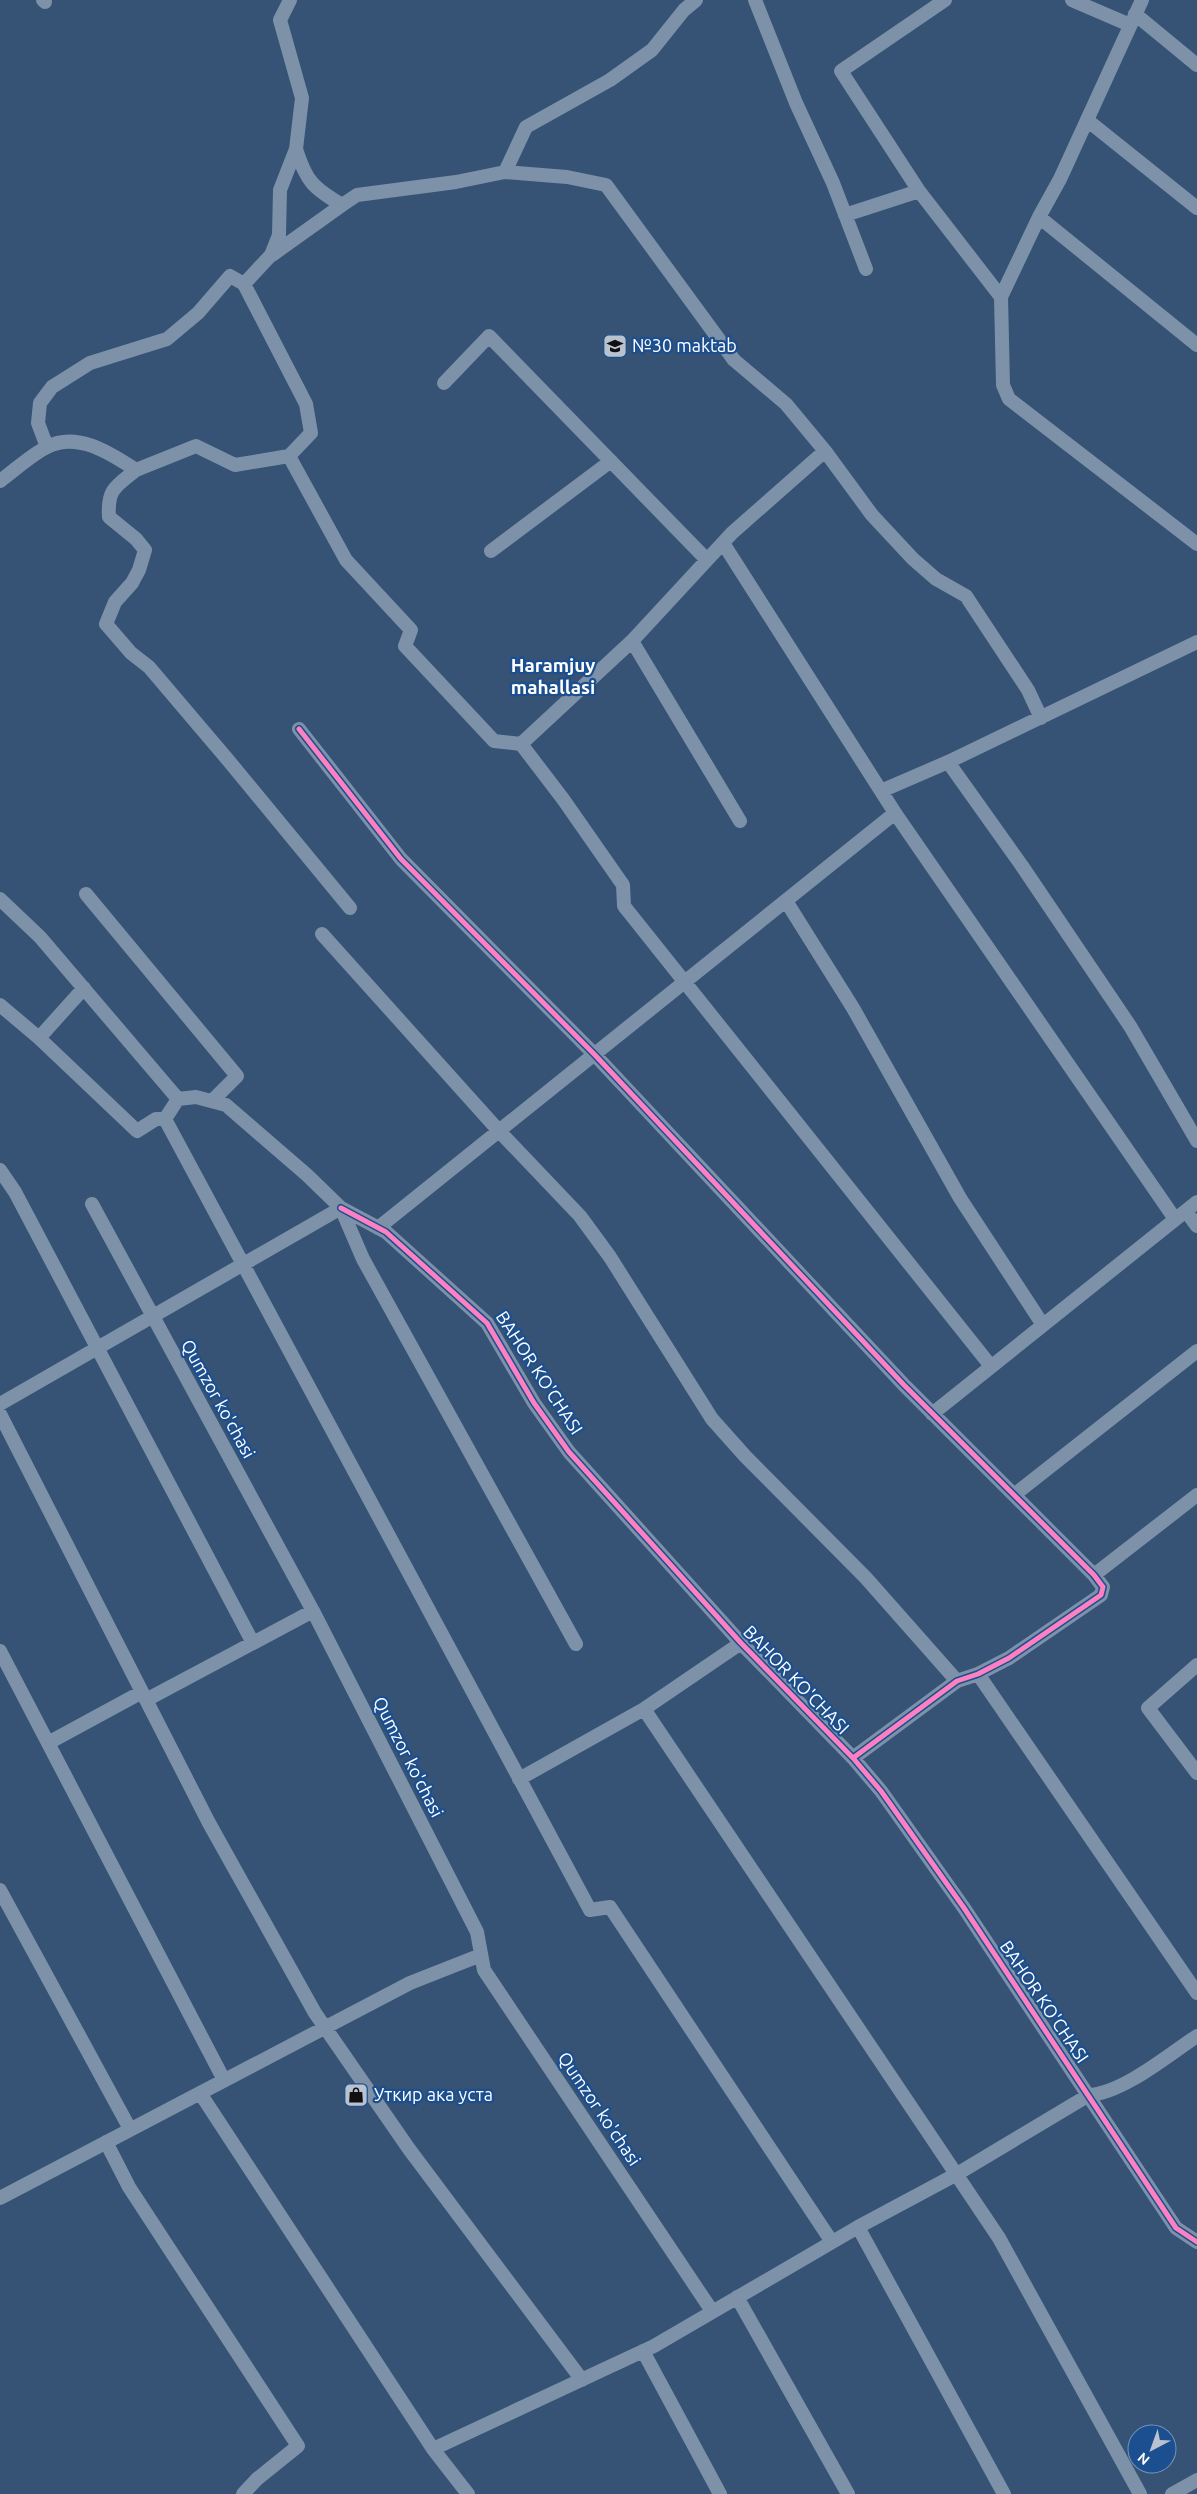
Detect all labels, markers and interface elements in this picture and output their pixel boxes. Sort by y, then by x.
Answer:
school or university icon: №30 maktab [602,333,628,359]
place label: №30 maktab [632,335,737,355]
district label: Haramjuy mahallasi [511,654,595,698]
street label: BAHOR KO'CHASI [493,1307,587,1438]
street label: Qumzor ko'chasi [177,1336,260,1462]
street label: BAHOR KO'CHASI [740,1621,854,1738]
street label: Qumzor ko'chasi [369,1693,448,1821]
street label: BAHOR KO'CHASI [997,1937,1093,2066]
street label: Qumzor ko'chasi [554,2048,645,2170]
shop icon: Уткир ака уста [343,2082,369,2108]
place label: Уткир ака уста [374,2084,493,2104]
north arrow [1127,2424,1177,2474]
text: N [1134,2449,1153,2468]

